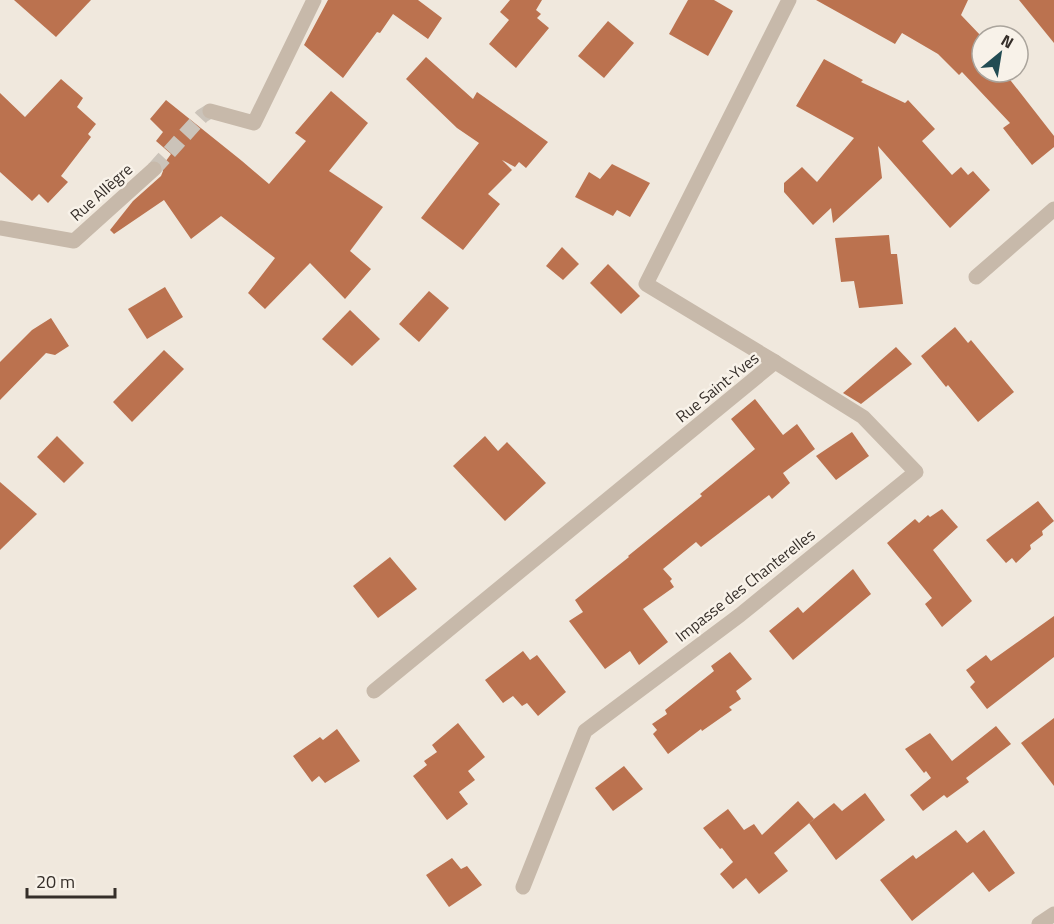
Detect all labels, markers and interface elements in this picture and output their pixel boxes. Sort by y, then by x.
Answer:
north arrow [970,24,1030,84]
text: N [997,28,1018,54]
street label: Rue Allègre [65,157,137,227]
street label: Rue Saint-Yves [670,346,764,428]
street label: Impasse des Chanterelles [670,523,820,647]
scale bar [27,861,116,899]
text: 20 m [36,868,75,895]

